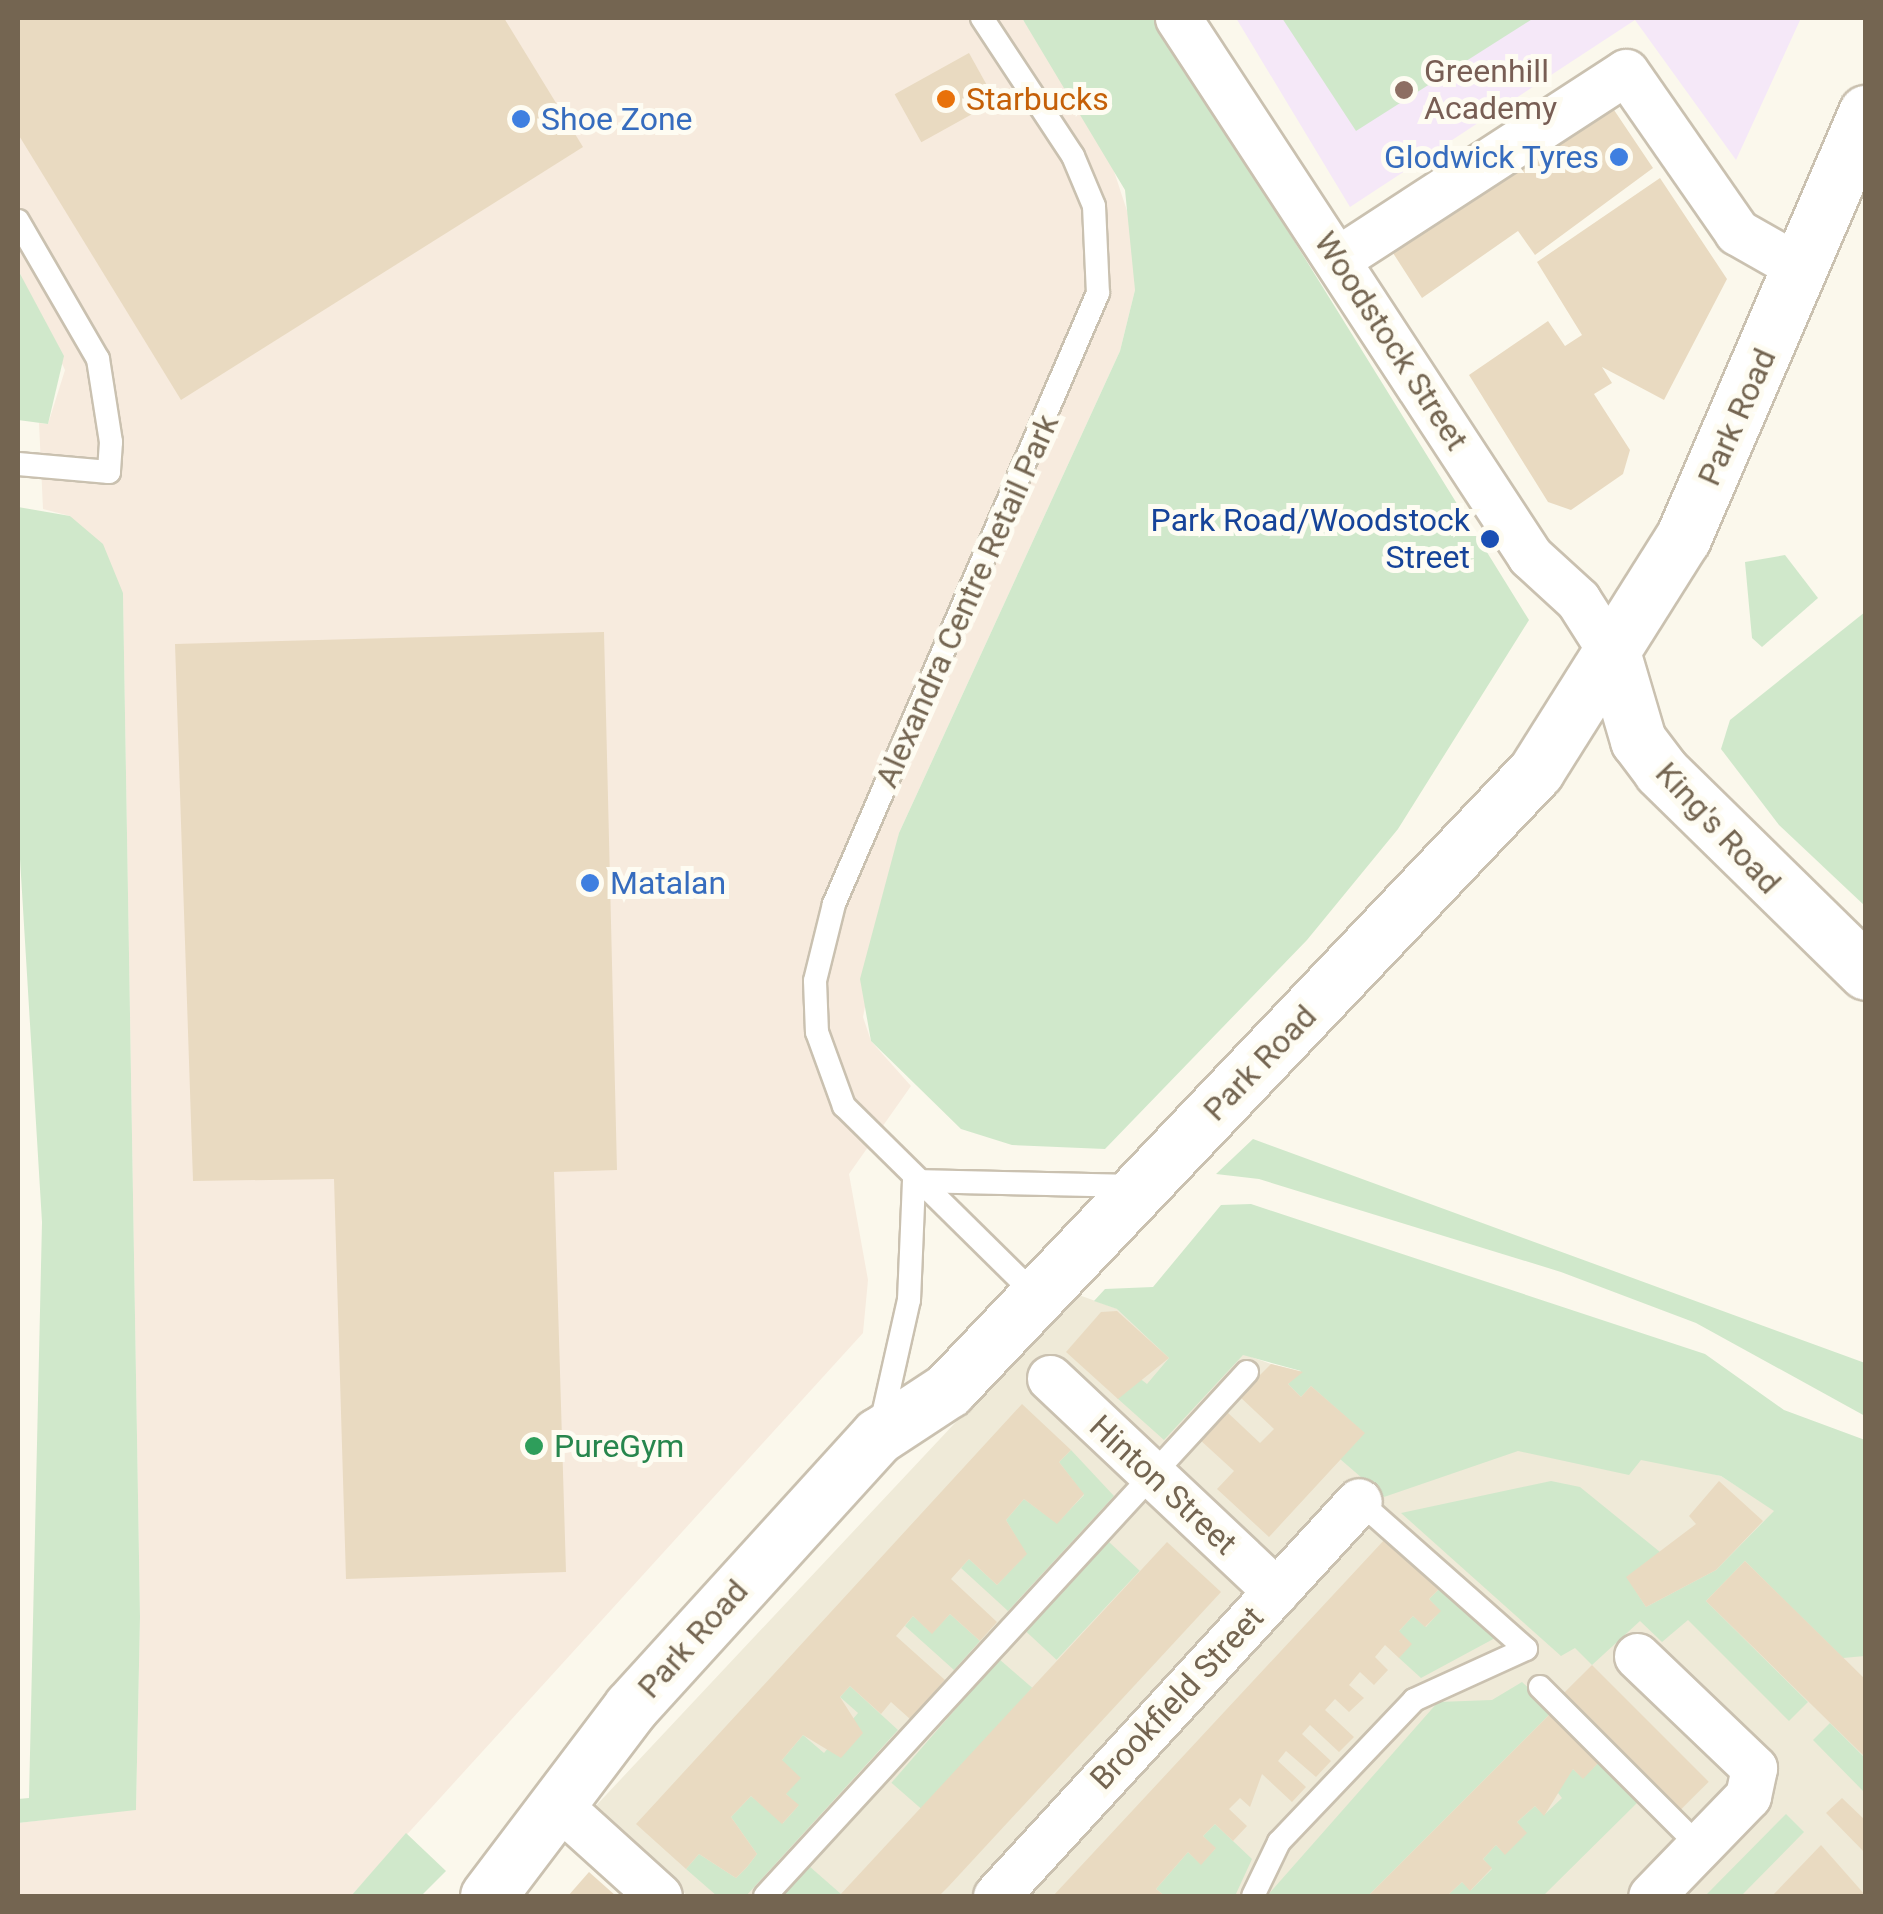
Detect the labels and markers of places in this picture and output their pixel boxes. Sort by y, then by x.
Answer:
place label: Greenhill Academy [1424,53,1557,128]
marker: Greenhill Academy [1393,79,1415,101]
place label: Starbucks [966,80,1109,118]
marker: Starbucks [935,88,957,110]
place label: Shoe Zone [541,100,693,138]
marker: Shoe Zone [510,108,532,130]
place label: Glodwick Tyres [1383,138,1599,176]
marker: Glodwick Tyres [1608,146,1630,168]
place label: Park Road/Woodstock Street [1151,502,1470,577]
marker: Park Road/Woodstock Street [1479,528,1501,550]
place label: Matalan [610,864,726,902]
marker: Matalan [579,872,601,894]
place label: PureGym [554,1427,684,1465]
marker: PureGym [523,1435,545,1457]

